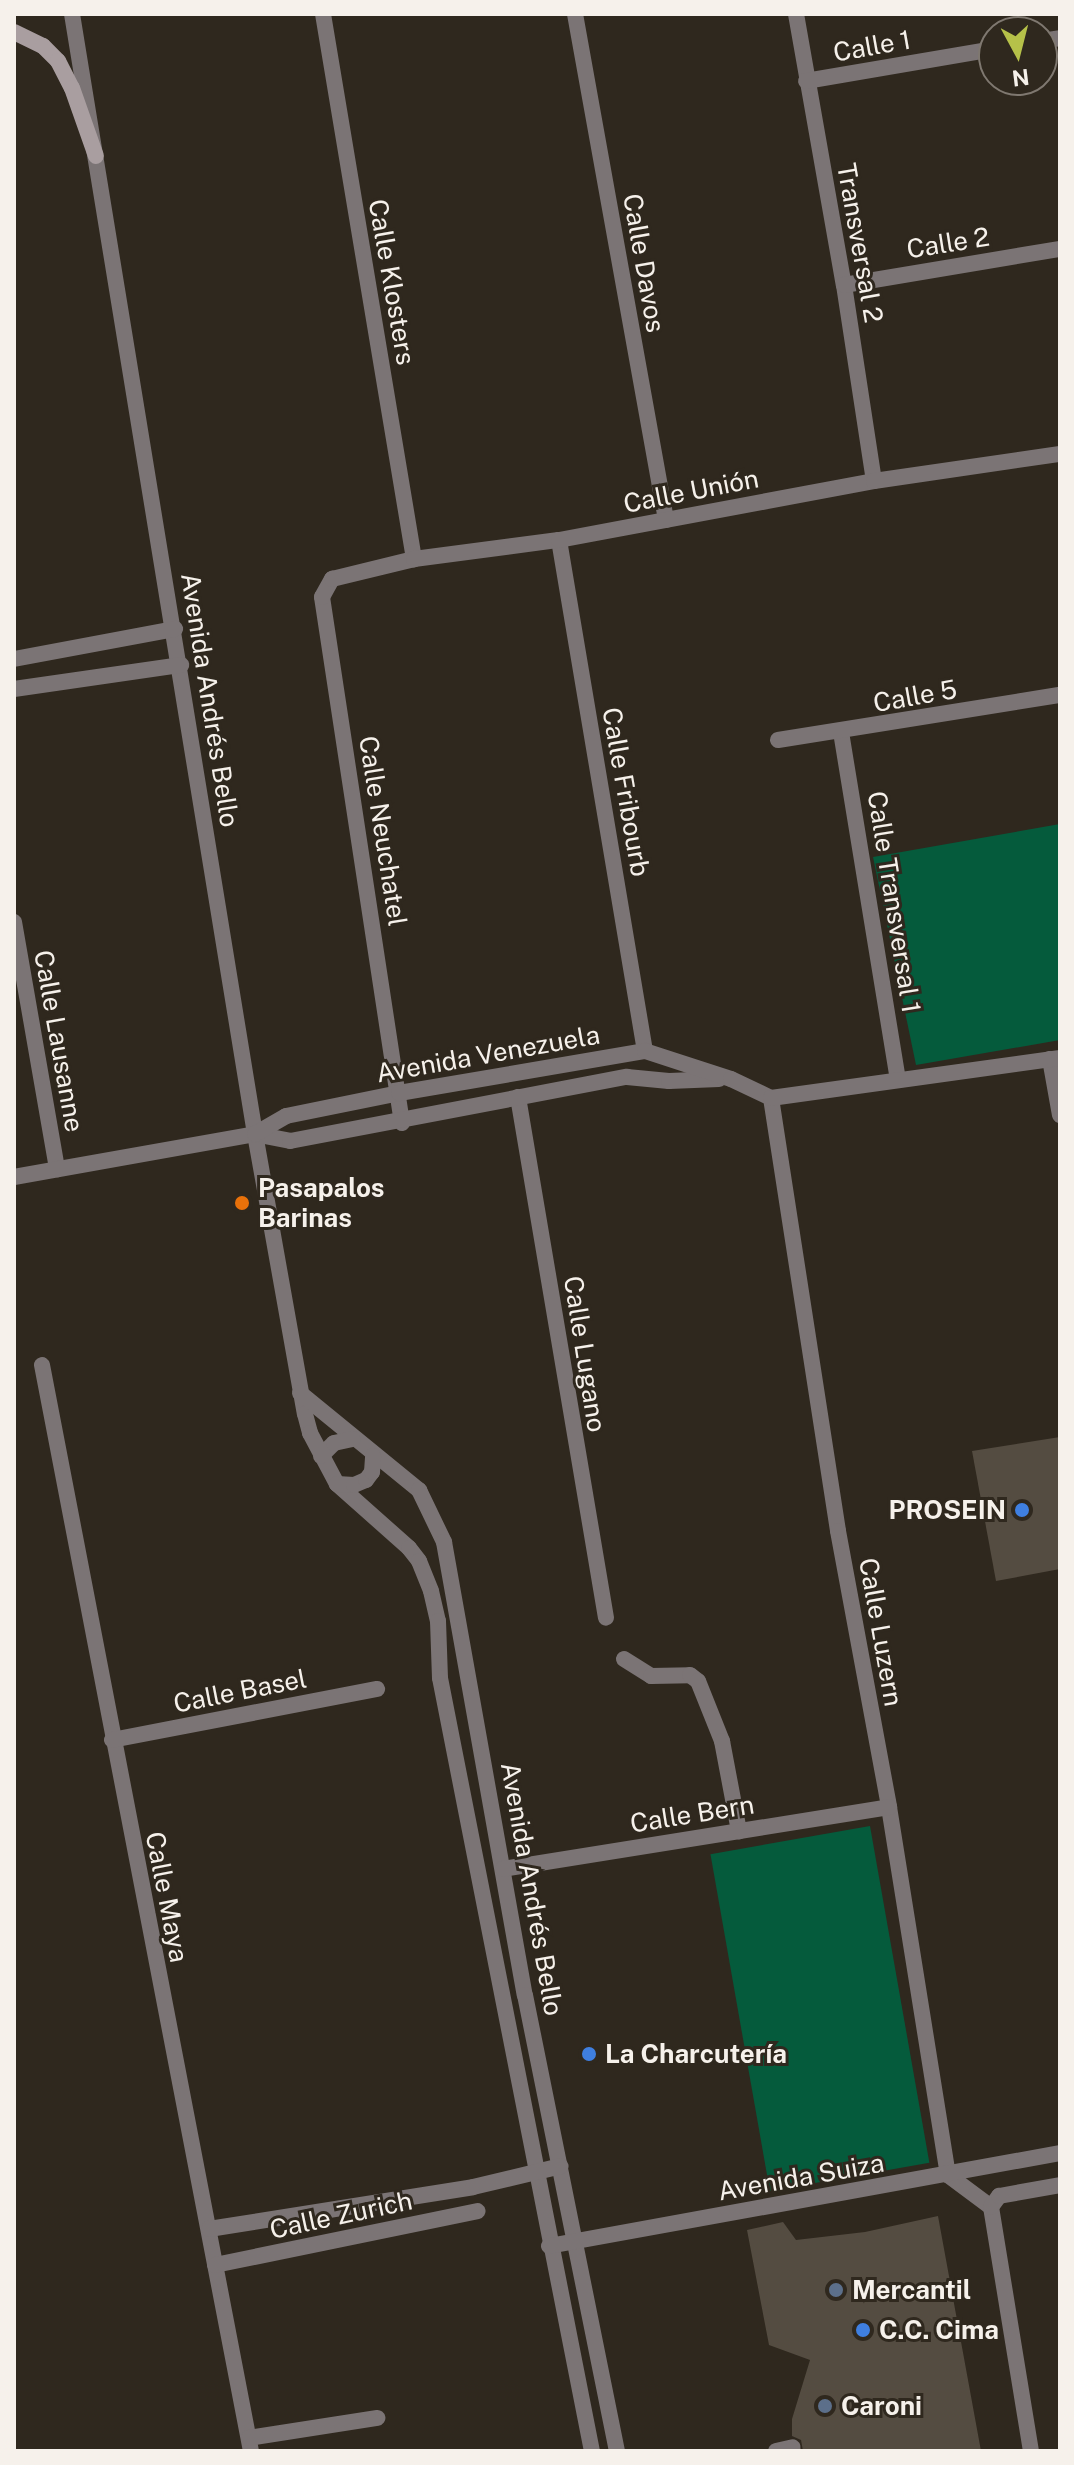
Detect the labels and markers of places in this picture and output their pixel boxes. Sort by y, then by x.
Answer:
place label: Pasapalos Barinas [258,1172,385,1234]
marker: Pasapalos Barinas [233,1194,251,1212]
place label: PROSEIN [889,1494,1006,1526]
marker: PROSEIN [1013,1501,1031,1519]
place label: La Charcutería [605,2038,787,2070]
marker: La Charcutería [580,2045,598,2063]
place label: Mercantil [852,2274,971,2306]
marker: Mercantil [827,2281,845,2299]
place label: C.C. Cima [879,2314,999,2346]
marker: C.C. Cima [854,2321,872,2339]
place label: Caroni [841,2390,922,2422]
marker: Caroni [816,2397,834,2415]

